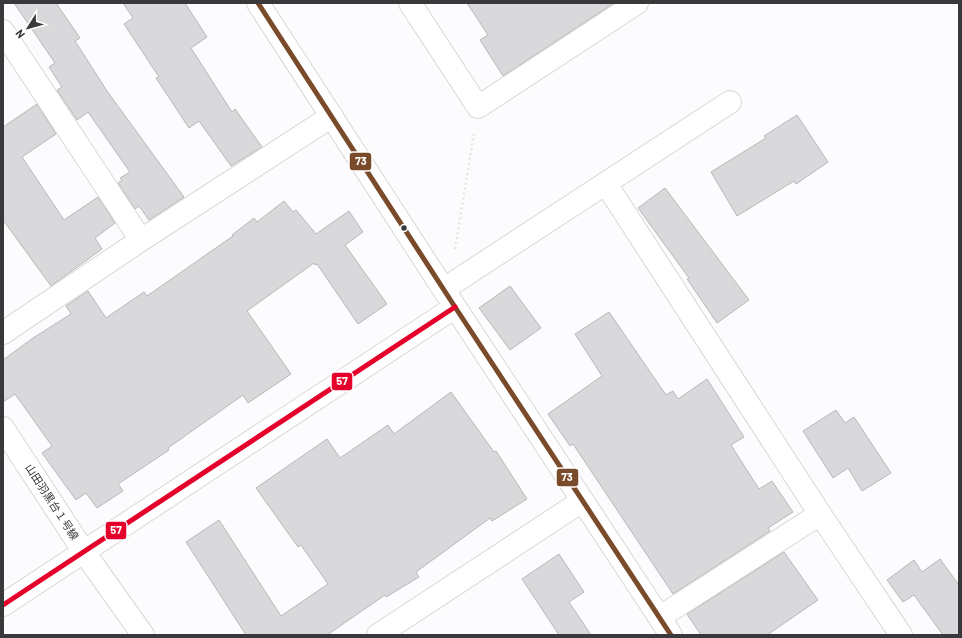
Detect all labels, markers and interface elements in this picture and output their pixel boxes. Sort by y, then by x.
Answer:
north arrow [8,8,48,48]
text: N [12,27,27,41]
line badge: 73 [349,152,372,171]
text: 73 [355,154,367,167]
unlabelled marker [399,223,409,233]
line badge: 57 [331,372,353,391]
text: 57 [336,374,348,387]
street label: 山田羽黒台１号線 [23,461,82,542]
line badge: 73 [556,468,579,487]
text: 73 [561,470,573,483]
line badge: 57 [105,521,127,540]
text: 57 [110,523,122,536]

